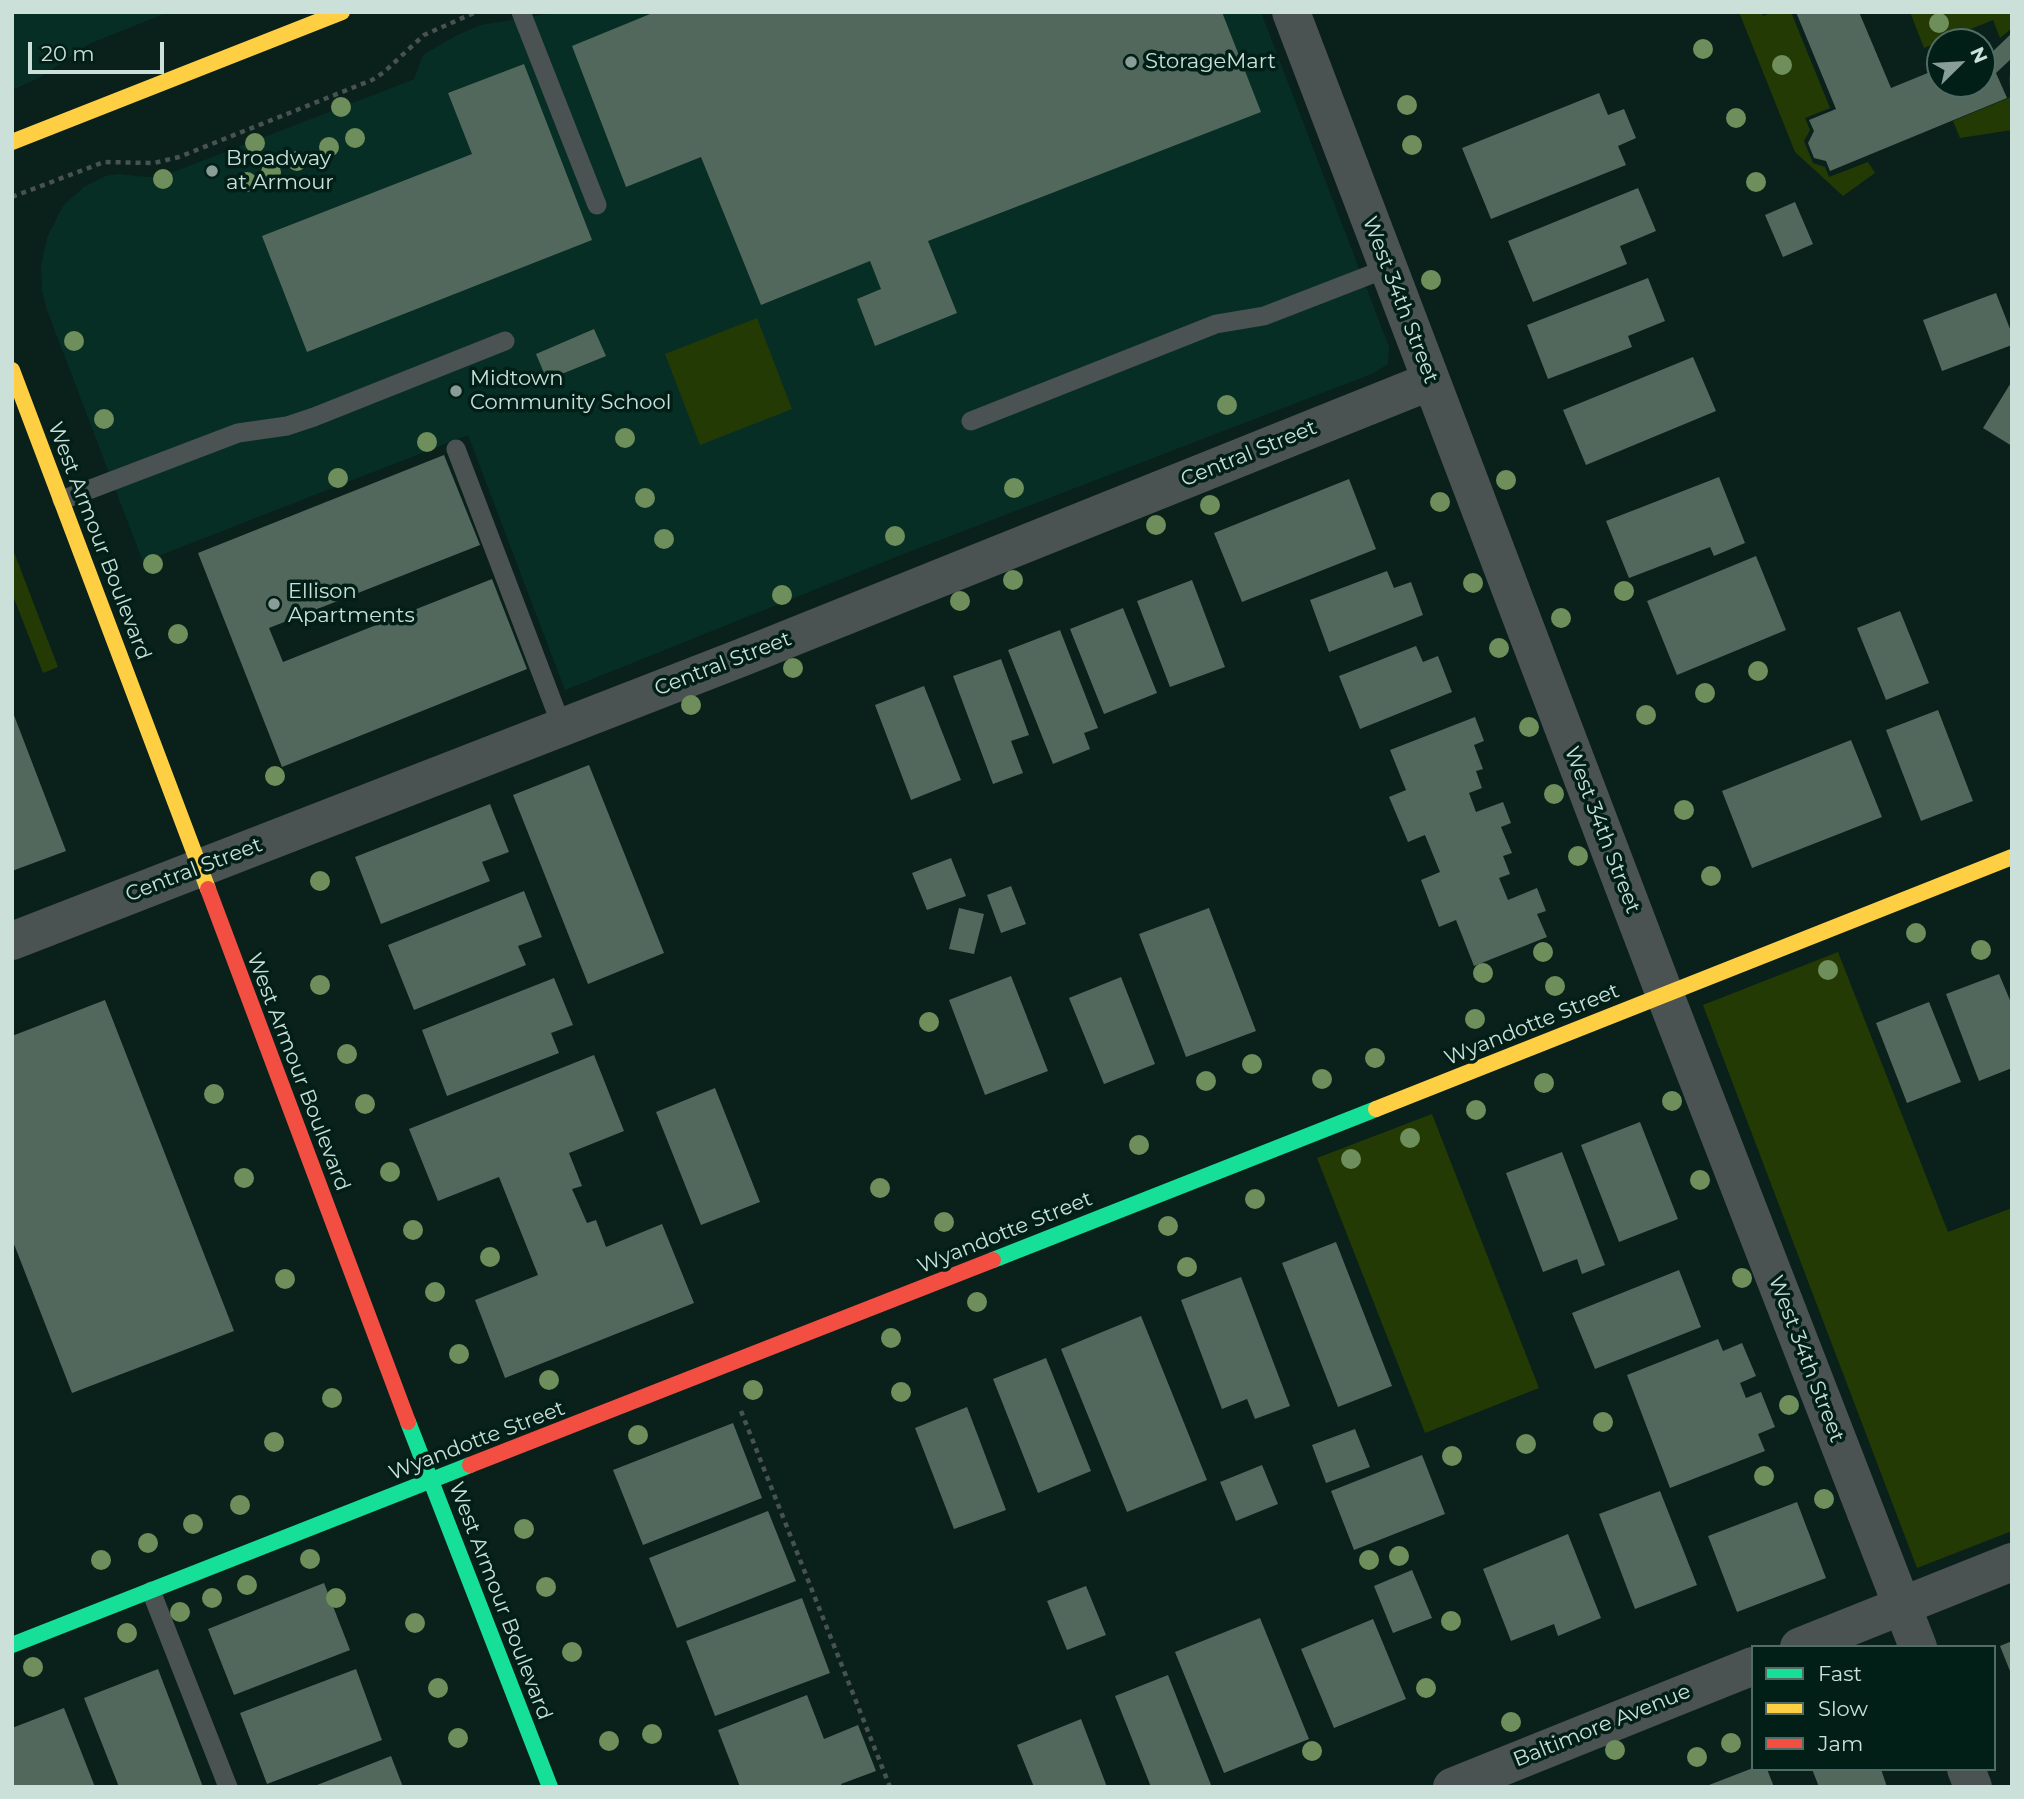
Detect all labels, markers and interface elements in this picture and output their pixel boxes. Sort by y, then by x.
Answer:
scale bar [32,28,168,72]
north arrow [1926,28,1996,98]
text: 20 m [41,41,95,66]
text: N [1965,43,1992,67]
place label: StorageMart [1145,49,1276,75]
marker: StorageMart [1123,54,1139,70]
place label: Broadway at Armour [226,146,334,196]
marker: Broadway at Armour [204,163,220,179]
street label: West 34th Street [1357,213,1443,387]
place label: Midtown Community School [470,366,671,416]
marker: Midtown Community School [448,383,464,399]
street label: Central Street [1177,415,1321,493]
street label: West Armour Boulevard [42,418,156,664]
place label: Ellison Apartments [288,579,415,629]
marker: Ellison Apartments [266,596,282,612]
street label: Central Street [651,626,795,702]
street label: West 34th Street [1559,743,1645,917]
street label: Central Street [122,832,266,908]
street label: West Armour Boulevard [241,949,355,1195]
street label: Wyandotte Street [1441,978,1623,1072]
street label: Wyandotte Street [914,1186,1096,1280]
street label: West 34th Street [1763,1272,1849,1446]
street label: Wyandotte Street [386,1396,568,1486]
street label: West Armour Boulevard [443,1478,557,1724]
legend [1751,1645,1996,1771]
text: Fast [1818,1661,1862,1686]
street label: Baltimore Avenue [1510,1679,1694,1773]
text: Slow [1818,1696,1868,1721]
text: Jam [1818,1731,1863,1756]

